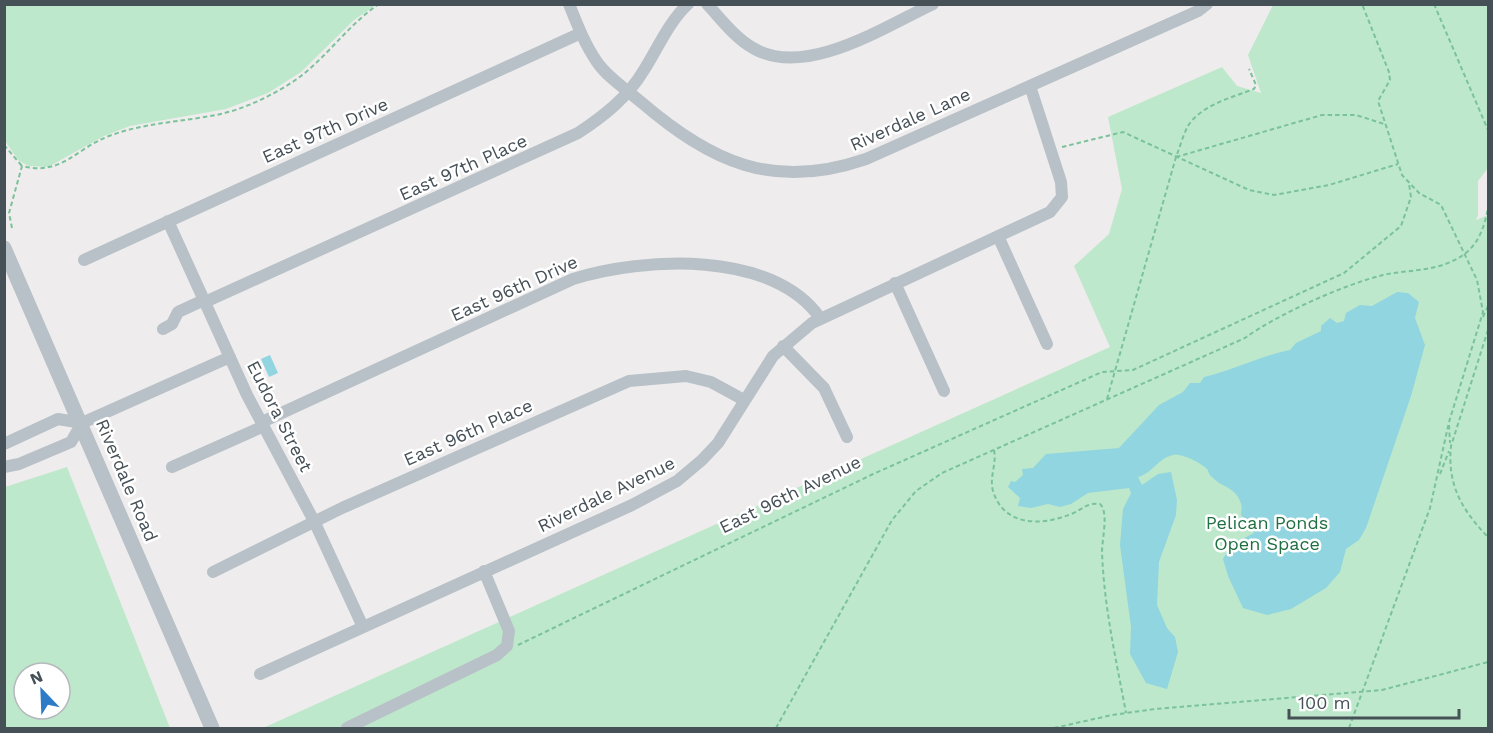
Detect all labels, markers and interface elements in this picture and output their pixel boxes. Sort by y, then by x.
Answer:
street label: Riverdale Lane [847,83,973,155]
street label: East 97th Drive [259,93,391,167]
street label: East 97th Place [396,129,530,205]
street label: East 96th Drive [447,251,581,325]
street label: Eudora Street [243,357,317,475]
street label: East 96th Place [400,394,536,470]
street label: Riverdale Road [92,416,162,544]
street label: East 96th Avenue [716,451,864,537]
street label: Riverdale Avenue [534,452,678,536]
park label: Pelican Ponds Open Space [1206,512,1328,554]
north arrow [12,661,72,721]
text: N [27,667,46,689]
scale bar [1289,682,1458,720]
text: 100 m [1298,692,1351,713]

